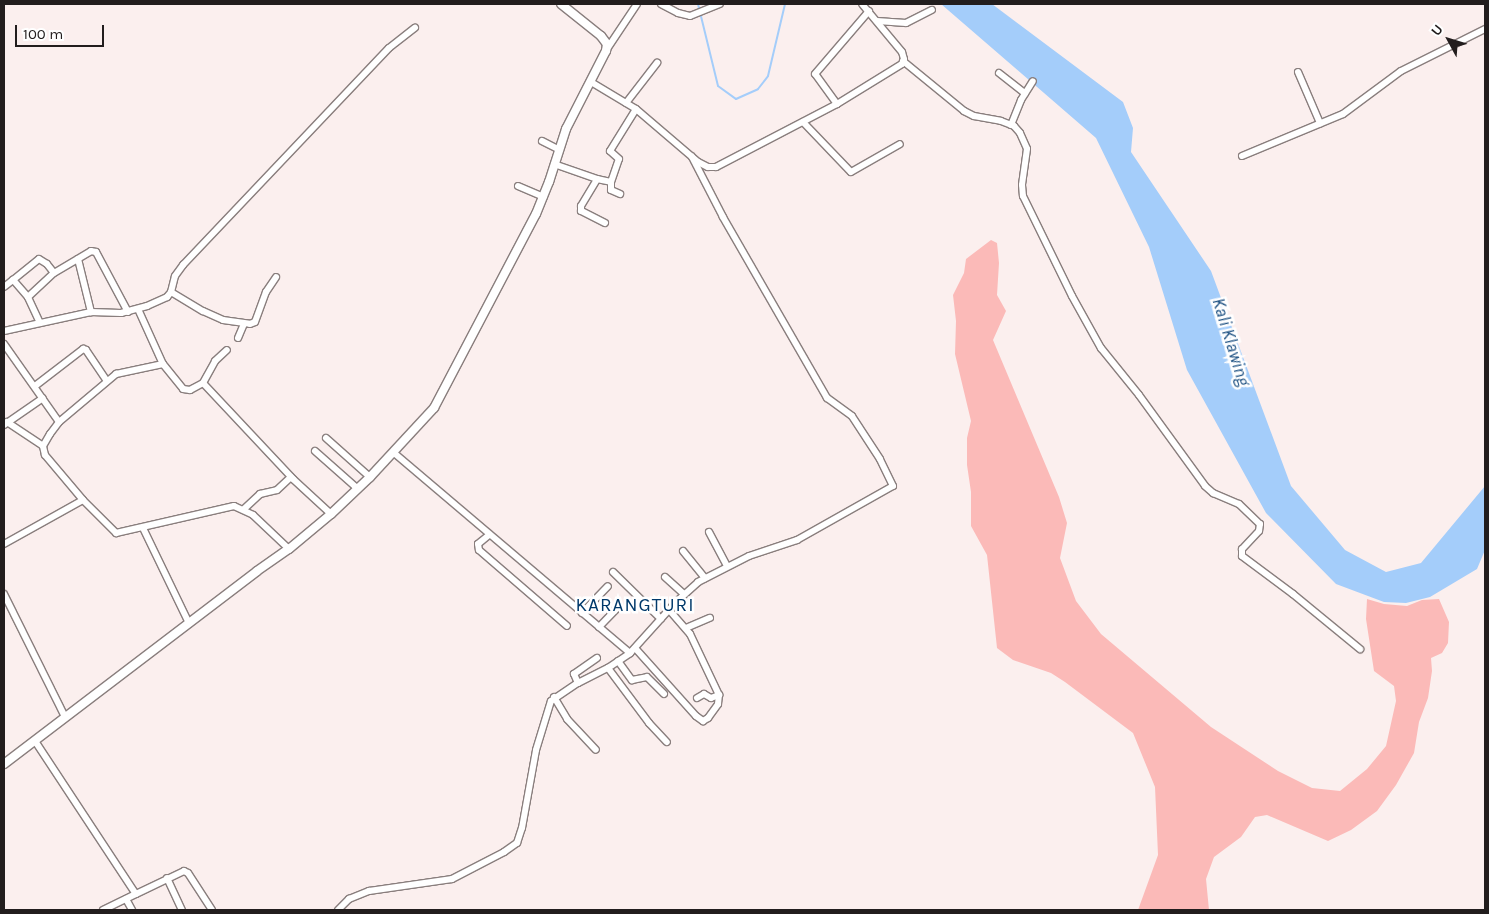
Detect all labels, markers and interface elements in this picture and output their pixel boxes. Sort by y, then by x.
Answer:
scale bar [18,15,106,47]
north arrow [1424,15,1474,65]
text: U [1427,21,1447,39]
text: 100 m [23,25,63,43]
water label: Kali Klawing [1207,295,1255,389]
district label: KARANGTURI [574,595,696,617]

